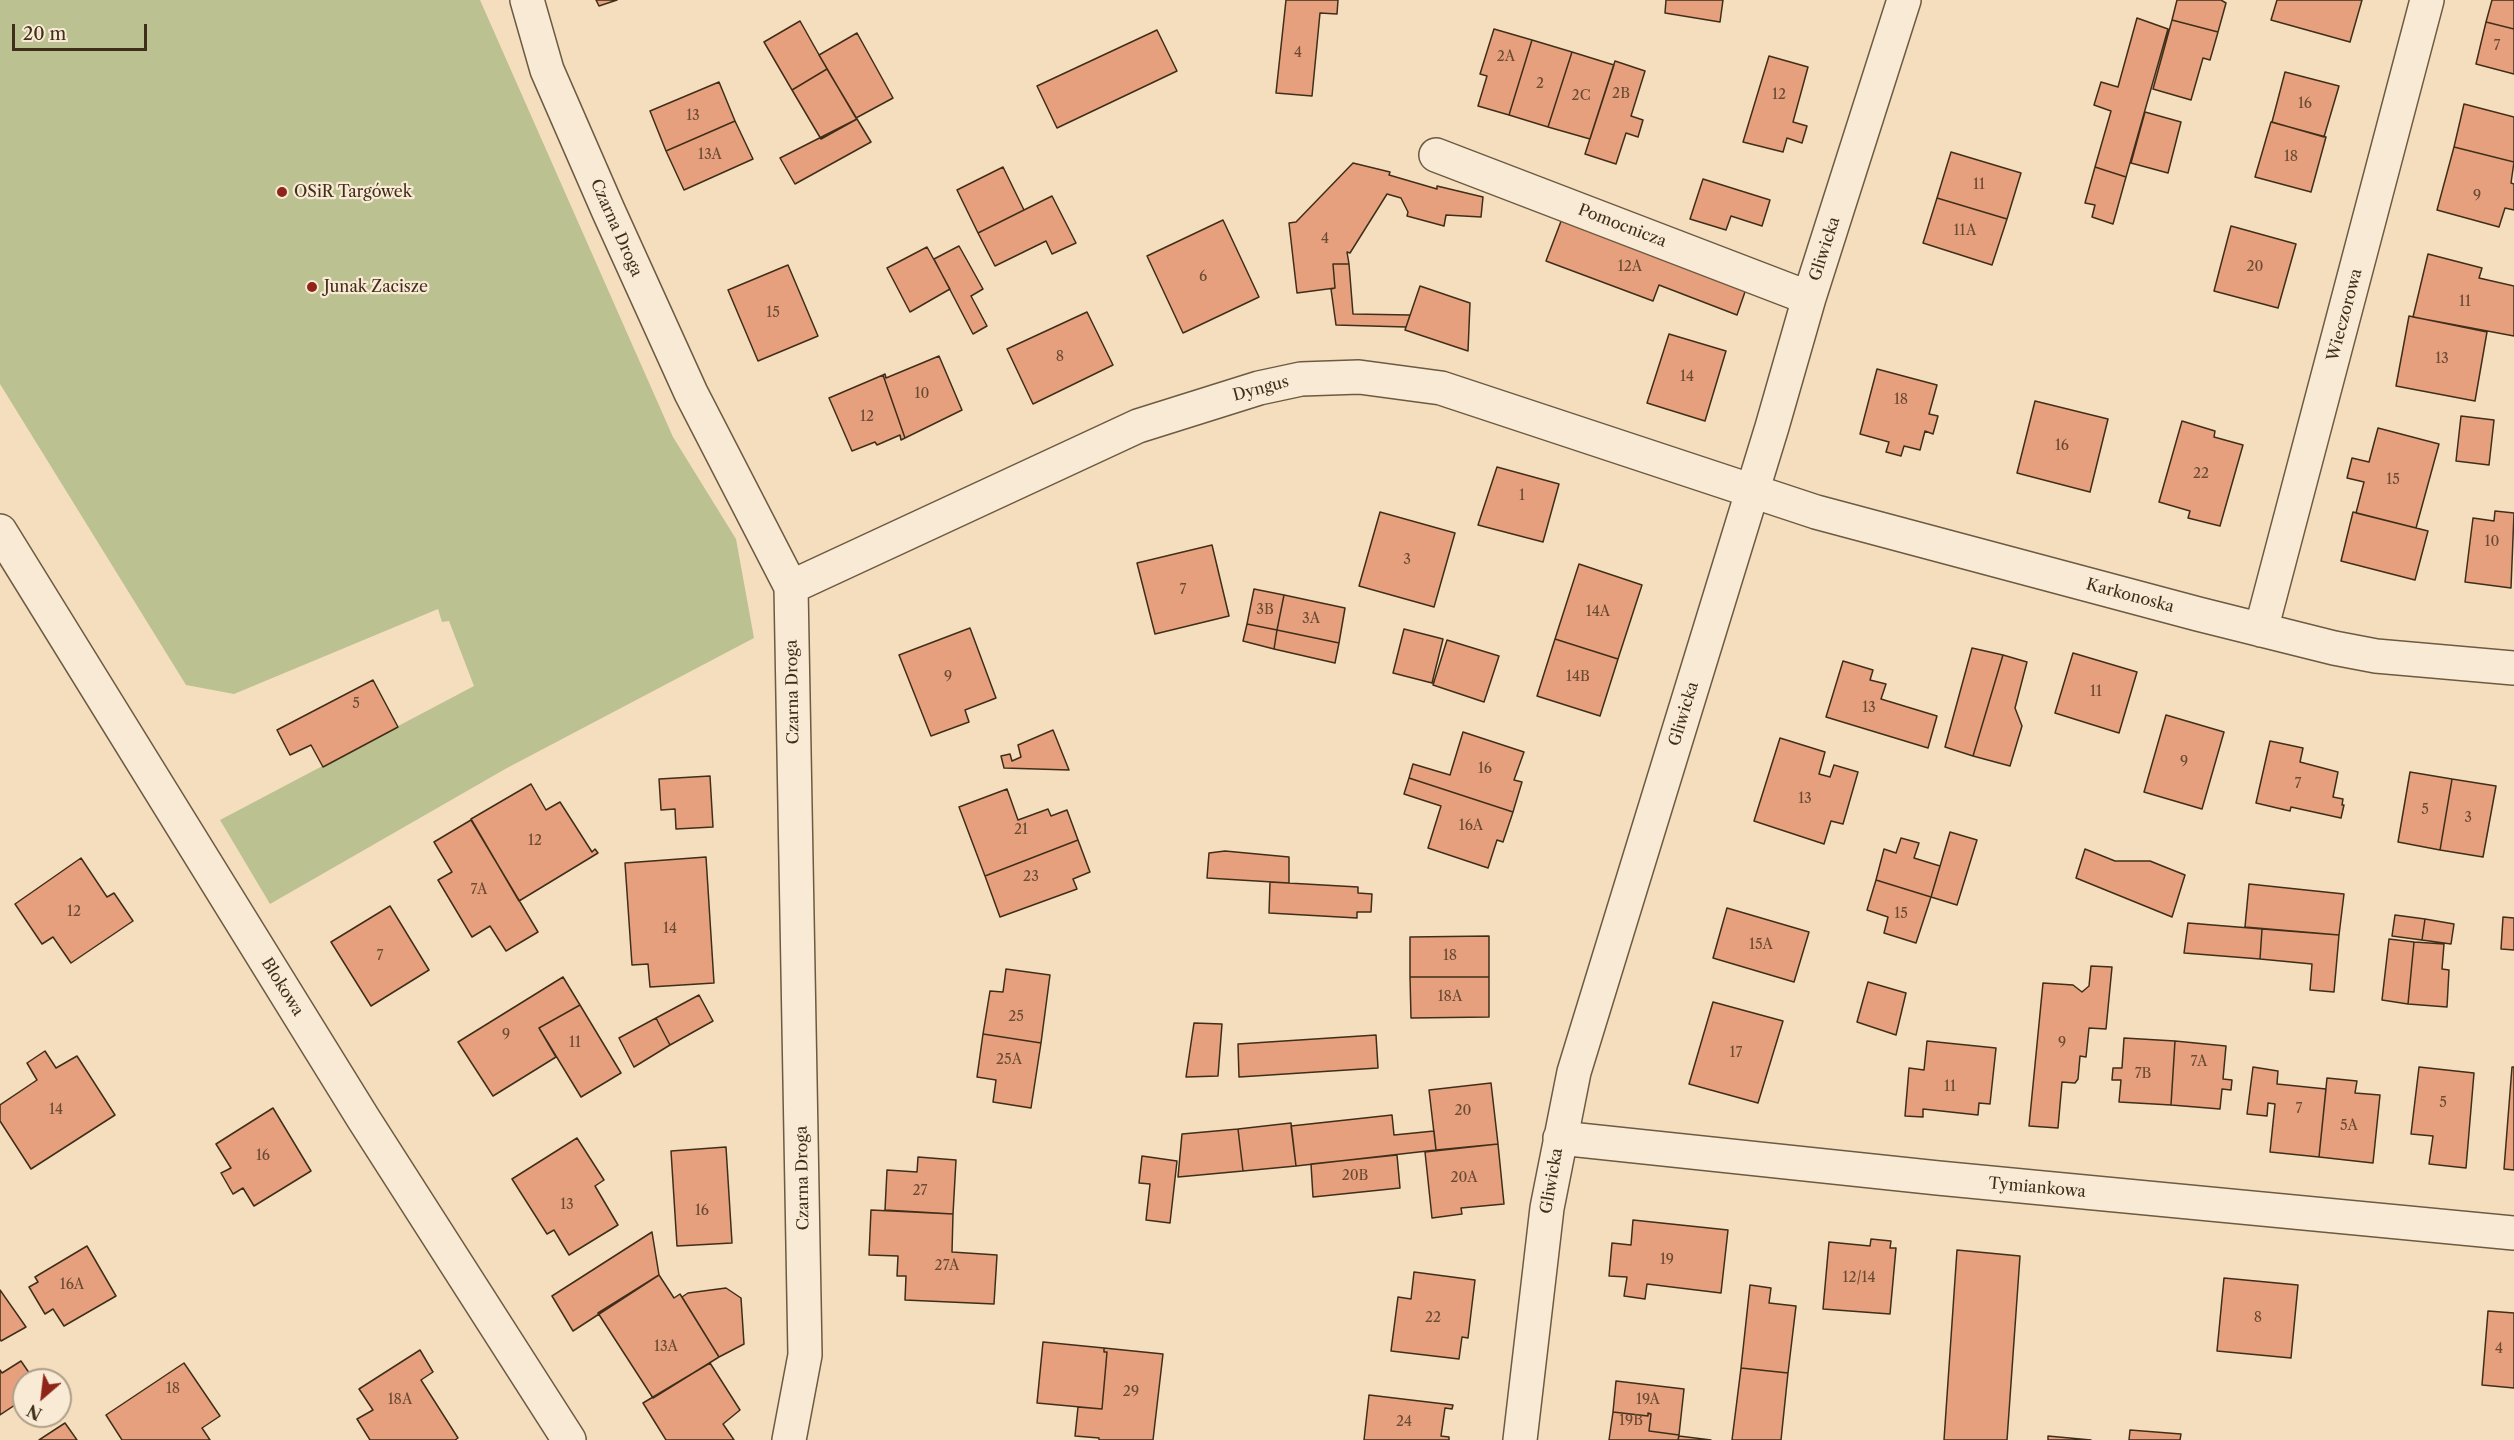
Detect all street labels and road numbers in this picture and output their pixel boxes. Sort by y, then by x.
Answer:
street label: Czarna Droga [586,176,646,280]
street label: Pomocnicza [1575,200,1669,252]
street label: Gliwicka [1806,215,1844,283]
street label: Wieczorowa [2323,267,2367,363]
street label: Dyngus [1231,372,1291,406]
street label: Karkonoska [2084,575,2176,617]
street label: Czarna Droga [782,640,804,744]
street label: Gliwicka [1665,680,1703,748]
street label: Blokowa [257,954,307,1020]
street label: Czarna Droga [792,1126,814,1230]
street label: Gliwicka [1537,1147,1567,1215]
street label: Tymiankowa [1987,1174,2087,1202]

